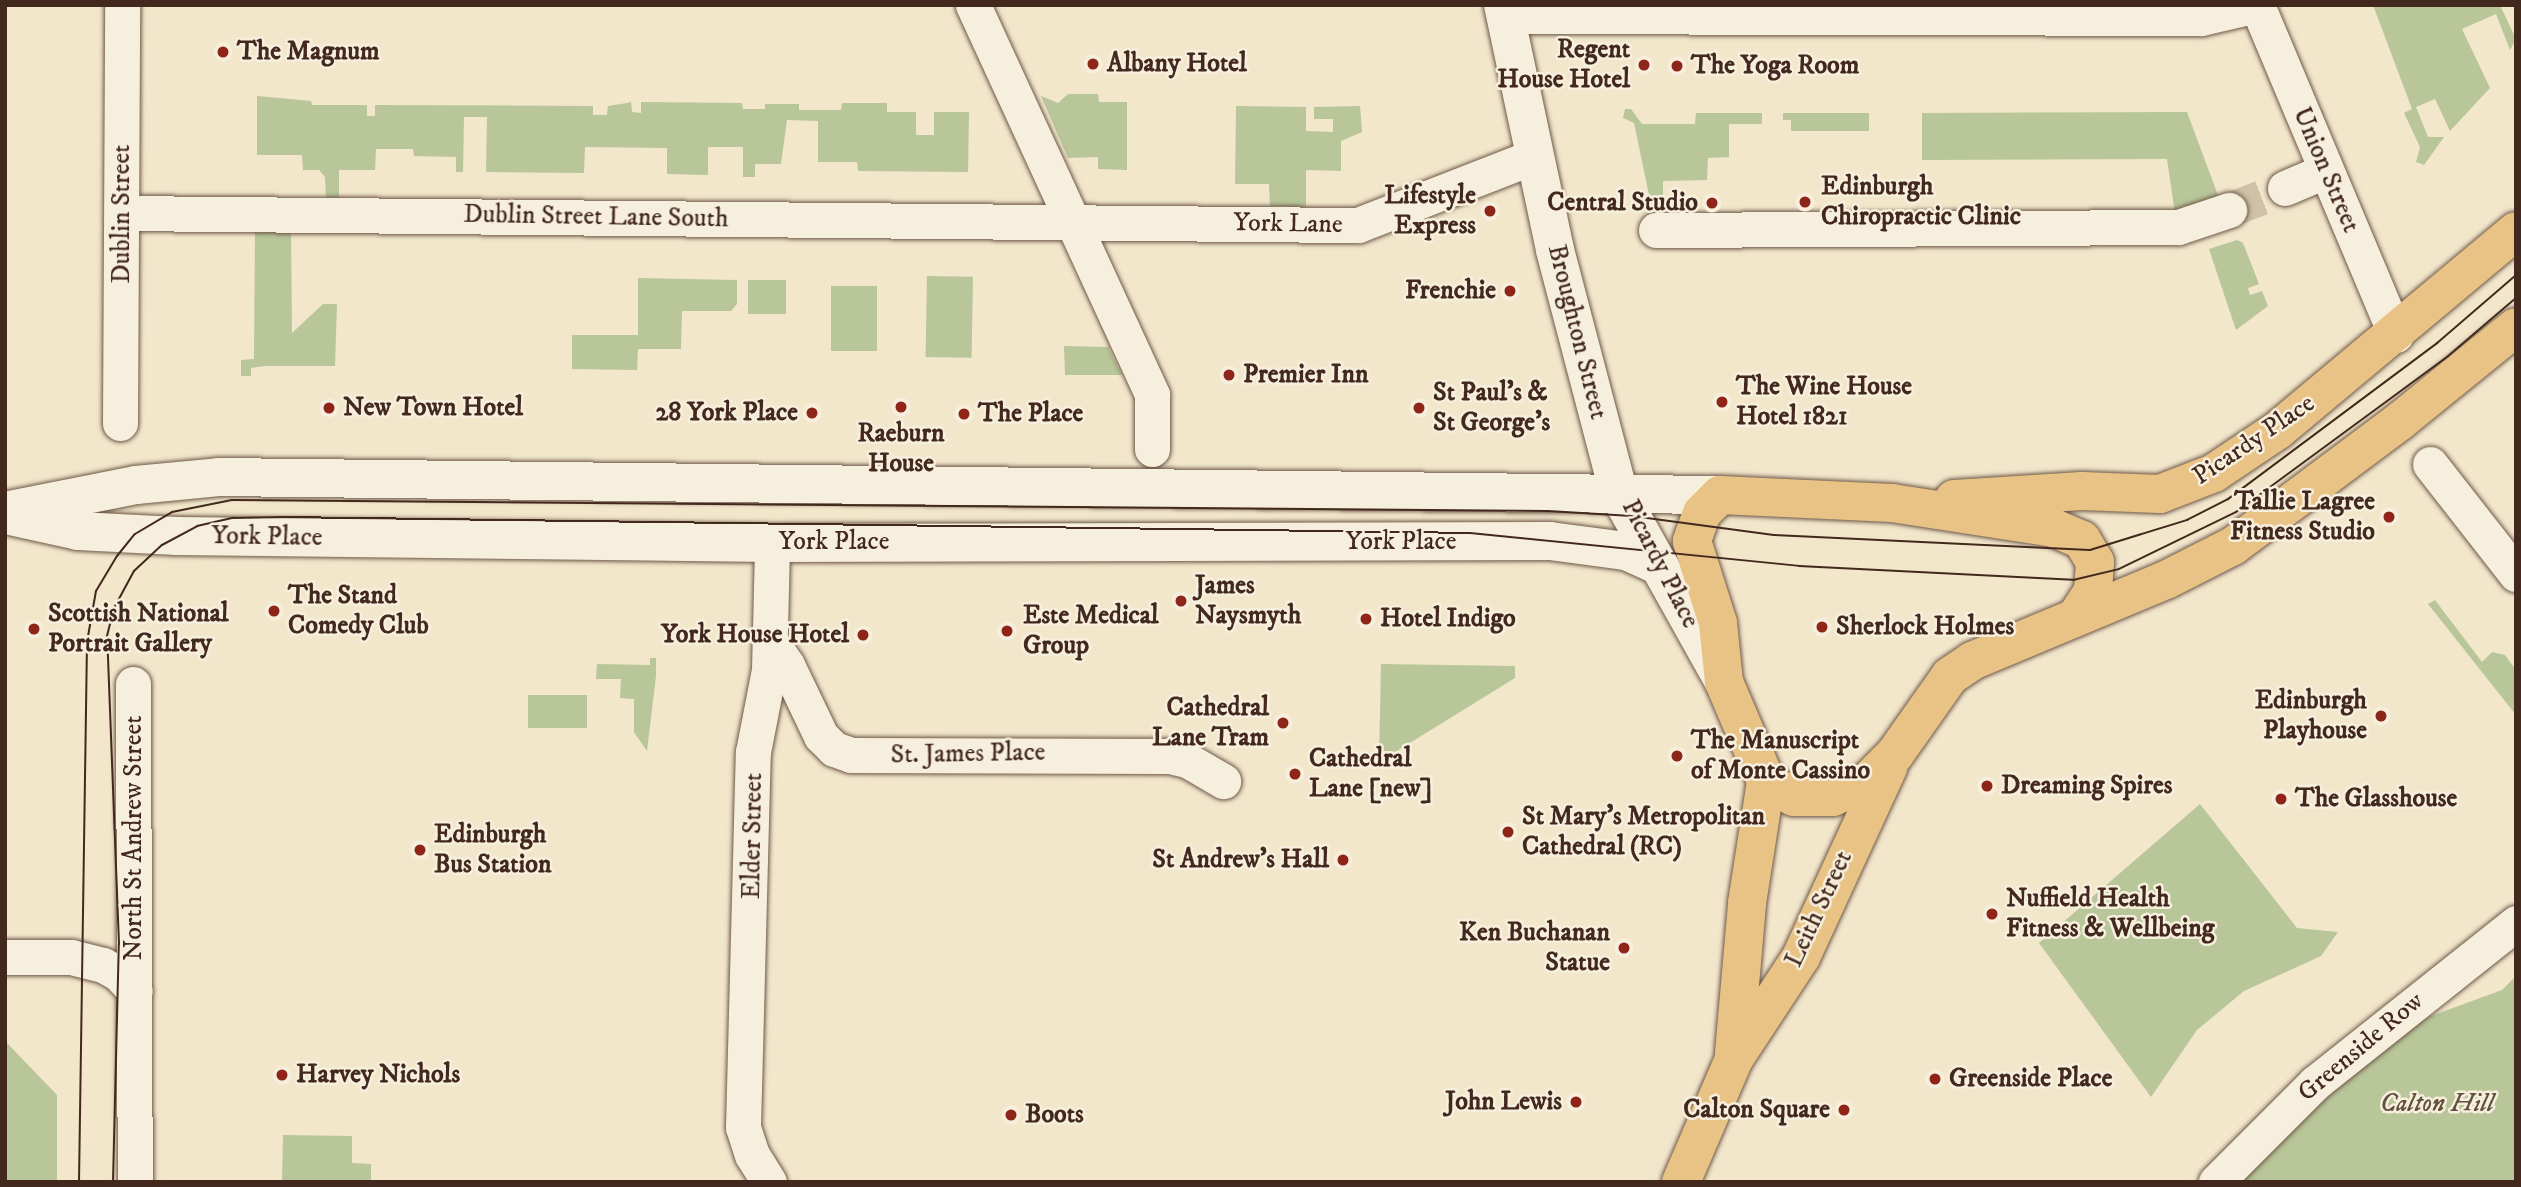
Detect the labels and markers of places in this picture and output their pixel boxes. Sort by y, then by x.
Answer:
place label: Regent House Hotel [1497,34,1630,96]
place label: The Magnum [237,36,380,68]
marker: The Magnum [215,44,231,60]
place label: Albany Hotel [1107,48,1247,80]
place label: The Yoga Room [1691,50,1859,82]
marker: Albany Hotel [1085,56,1101,72]
marker: Regent House Hotel [1636,57,1652,73]
marker: The Yoga Room [1669,58,1685,74]
place label: Edinburgh Chiropractic Clinic [1821,171,2021,232]
place label: Lifestyle Express [1384,180,1476,242]
place label: Central Studio [1547,187,1698,219]
marker: Edinburgh Chiropractic Clinic [1795,192,1815,212]
marker: Central Studio [1704,195,1720,211]
marker: Lifestyle Express [1482,203,1498,219]
place label: Frenchie [1405,275,1496,307]
marker: Frenchie [1502,283,1518,299]
place label: Premier Inn [1243,359,1369,391]
marker: Premier Inn [1221,367,1237,383]
place label: The Wine House Hotel 1821 [1736,371,1912,432]
place label: St Paul's & St George's [1433,377,1550,438]
place label: New Town Hotel [343,392,523,424]
marker: The Wine House Hotel 1821 [1714,394,1730,410]
place label: 28 York Place [656,397,798,429]
place label: The Place [978,398,1083,430]
marker: Raeburn House [893,399,909,415]
marker: New Town Hotel [321,400,337,416]
marker: St Paul's & St George's [1411,400,1427,416]
marker: 28 York Place [804,405,820,421]
marker: The Place [956,406,972,422]
place label: Raeburn House [857,418,945,480]
place label: Tallie Lagree Fitness Studio [2230,486,2375,548]
marker: Tallie Lagree Fitness Studio [2381,509,2397,525]
place label: James Naysmyth [1195,570,1301,632]
place label: The Stand Comedy Club [288,580,429,642]
marker: James Naysmyth [1173,593,1189,609]
place label: Scottish National Portrait Gallery [48,598,229,660]
place label: Este Medical Group [1023,600,1159,662]
marker: The Stand Comedy Club [266,603,282,619]
place label: Hotel Indigo [1380,603,1516,635]
marker: Hotel Indigo [1358,611,1374,627]
place label: Sherlock Holmes [1836,611,2014,643]
place label: York House Hotel [661,619,849,651]
marker: Sherlock Holmes [1814,619,1830,635]
marker: Scottish National Portrait Gallery [26,621,42,637]
marker: Este Medical Group [997,621,1017,641]
marker: York House Hotel [855,627,871,643]
place label: Edinburgh Playhouse [2255,685,2367,746]
place label: Cathedral Lane Tram [1152,692,1269,754]
marker: Edinburgh Playhouse [2373,708,2389,724]
marker: Cathedral Lane Tram [1275,715,1291,731]
place label: The Manuscript of Monte Cassino [1691,725,1870,786]
place label: Cathedral Lane [new] [1309,743,1432,804]
marker: The Manuscript of Monte Cassino [1669,748,1685,764]
marker: Cathedral Lane [new] [1287,766,1303,782]
place label: Dreaming Spires [2001,770,2172,802]
marker: Dreaming Spires [1979,778,1995,794]
place label: The Glasshouse [2295,783,2457,815]
marker: The Glasshouse [2273,791,2289,807]
place label: St Mary's Metropolitan Cathedral (RC) [1522,801,1765,862]
place label: Edinburgh Bus Station [434,819,552,880]
marker: St Mary's Metropolitan Cathedral (RC) [1500,824,1516,840]
marker: Edinburgh Bus Station [412,842,428,858]
place label: St Andrew's Hall [1152,844,1329,876]
marker: St Andrew's Hall [1335,852,1351,868]
place label: Nuffield Health Fitness & Wellbeing [2006,883,2214,944]
marker: Nuffield Health Fitness & Wellbeing [1984,906,2000,922]
place label: Ken Buchanan Statue [1459,917,1610,978]
marker: Ken Buchanan Statue [1616,940,1632,956]
place label: Harvey Nichols [296,1059,460,1091]
place label: Greenside Place [1949,1063,2112,1095]
marker: Harvey Nichols [274,1067,290,1083]
marker: Greenside Place [1927,1071,1943,1087]
place label: John Lewis [1445,1086,1562,1118]
marker: John Lewis [1568,1094,1584,1110]
place label: Calton Square [1683,1094,1830,1126]
place label: Boots [1025,1099,1084,1131]
marker: Calton Square [1836,1102,1852,1118]
marker: Boots [1003,1107,1019,1123]

